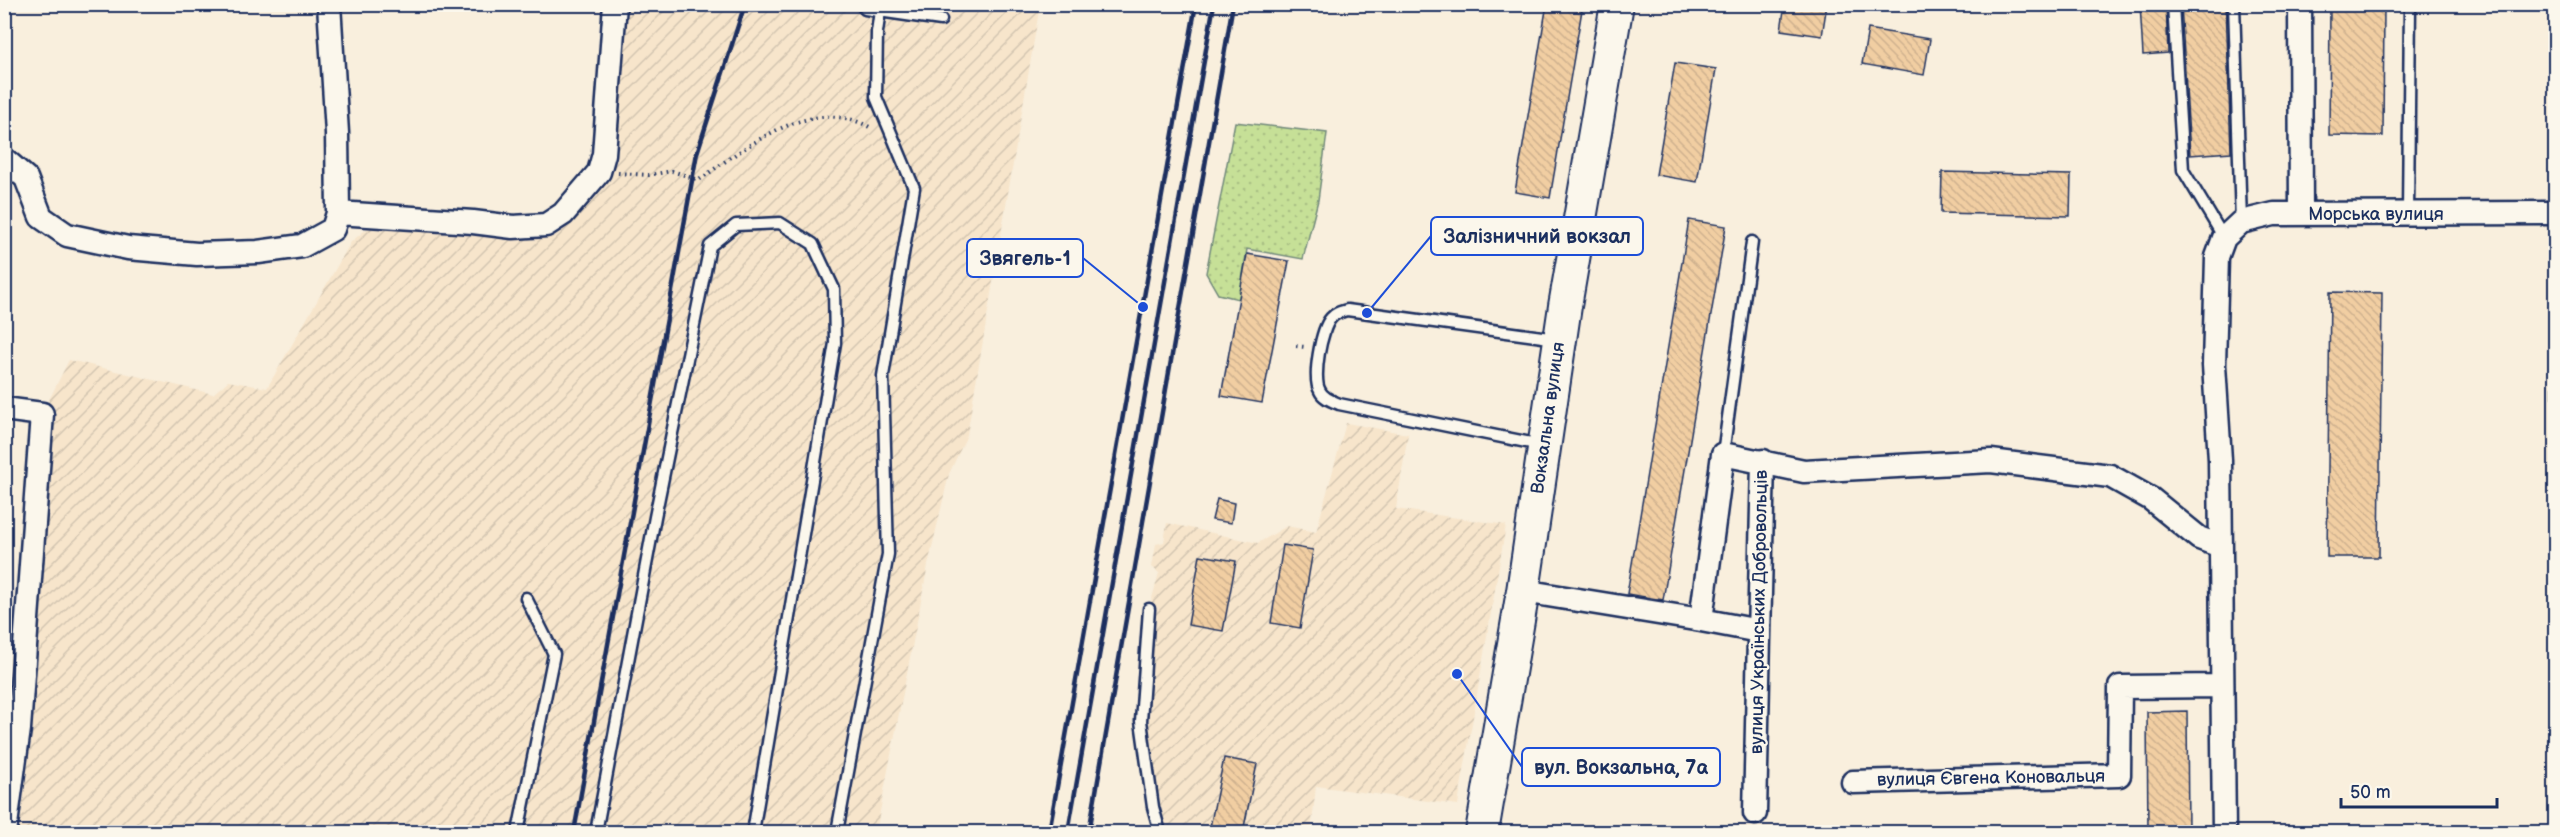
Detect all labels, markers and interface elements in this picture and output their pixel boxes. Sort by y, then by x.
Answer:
street label: Морська вулиця [2308,204,2444,225]
callout: Залізничний вокзал [1431,217,1643,255]
text: Залізничний вокзал [1443,225,1631,249]
callout: Звягель-1 [967,239,1083,277]
text: Звягель-1 [979,247,1071,271]
street label: Вокзальна вулиця [1527,341,1569,495]
street label: вулиця Українських Добровольців [1746,469,1772,754]
callout: вул. Вокзальна, 7а [1522,748,1720,786]
text: вул. Вокзальна, 7а [1534,756,1708,780]
street label: вулиця Євгена Коновальця [1877,766,2105,790]
scale bar [2341,771,2497,809]
text: 50 m [2350,782,2391,803]

